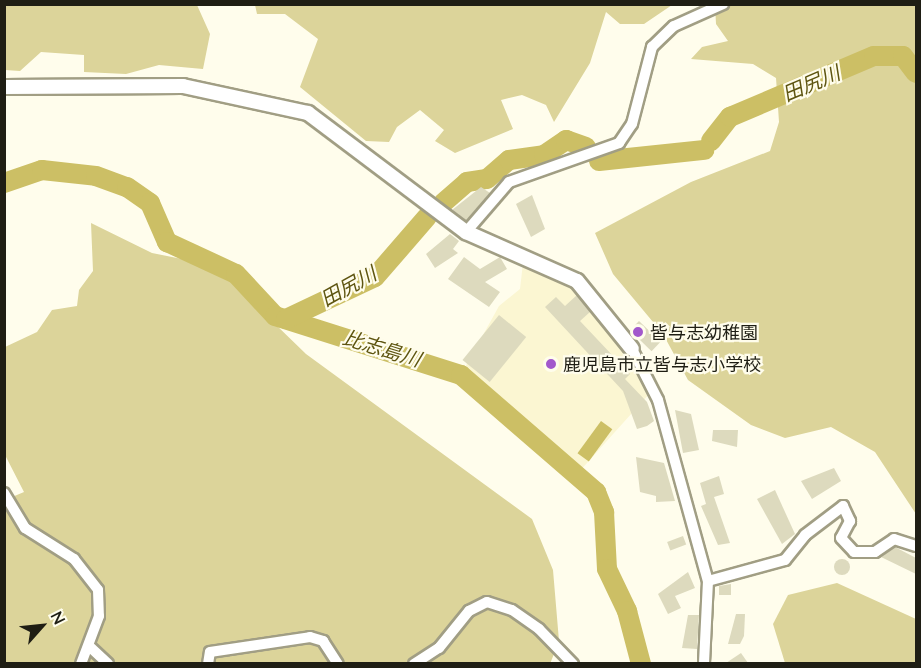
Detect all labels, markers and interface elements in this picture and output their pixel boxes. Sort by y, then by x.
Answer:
water label: 田尻川 [779,60,843,106]
water label: 田尻川 [316,261,380,311]
place label: 皆与志幼稚園 [650,321,758,343]
water label: 比志島川 [340,325,424,371]
marker: 皆与志幼稚園 [631,325,645,339]
place label: 鹿児島市立皆与志小学校 [563,353,761,375]
marker: 鹿児島市立皆与志小学校 [544,357,558,371]
north arrow [12,596,72,656]
text: N [47,608,70,627]

